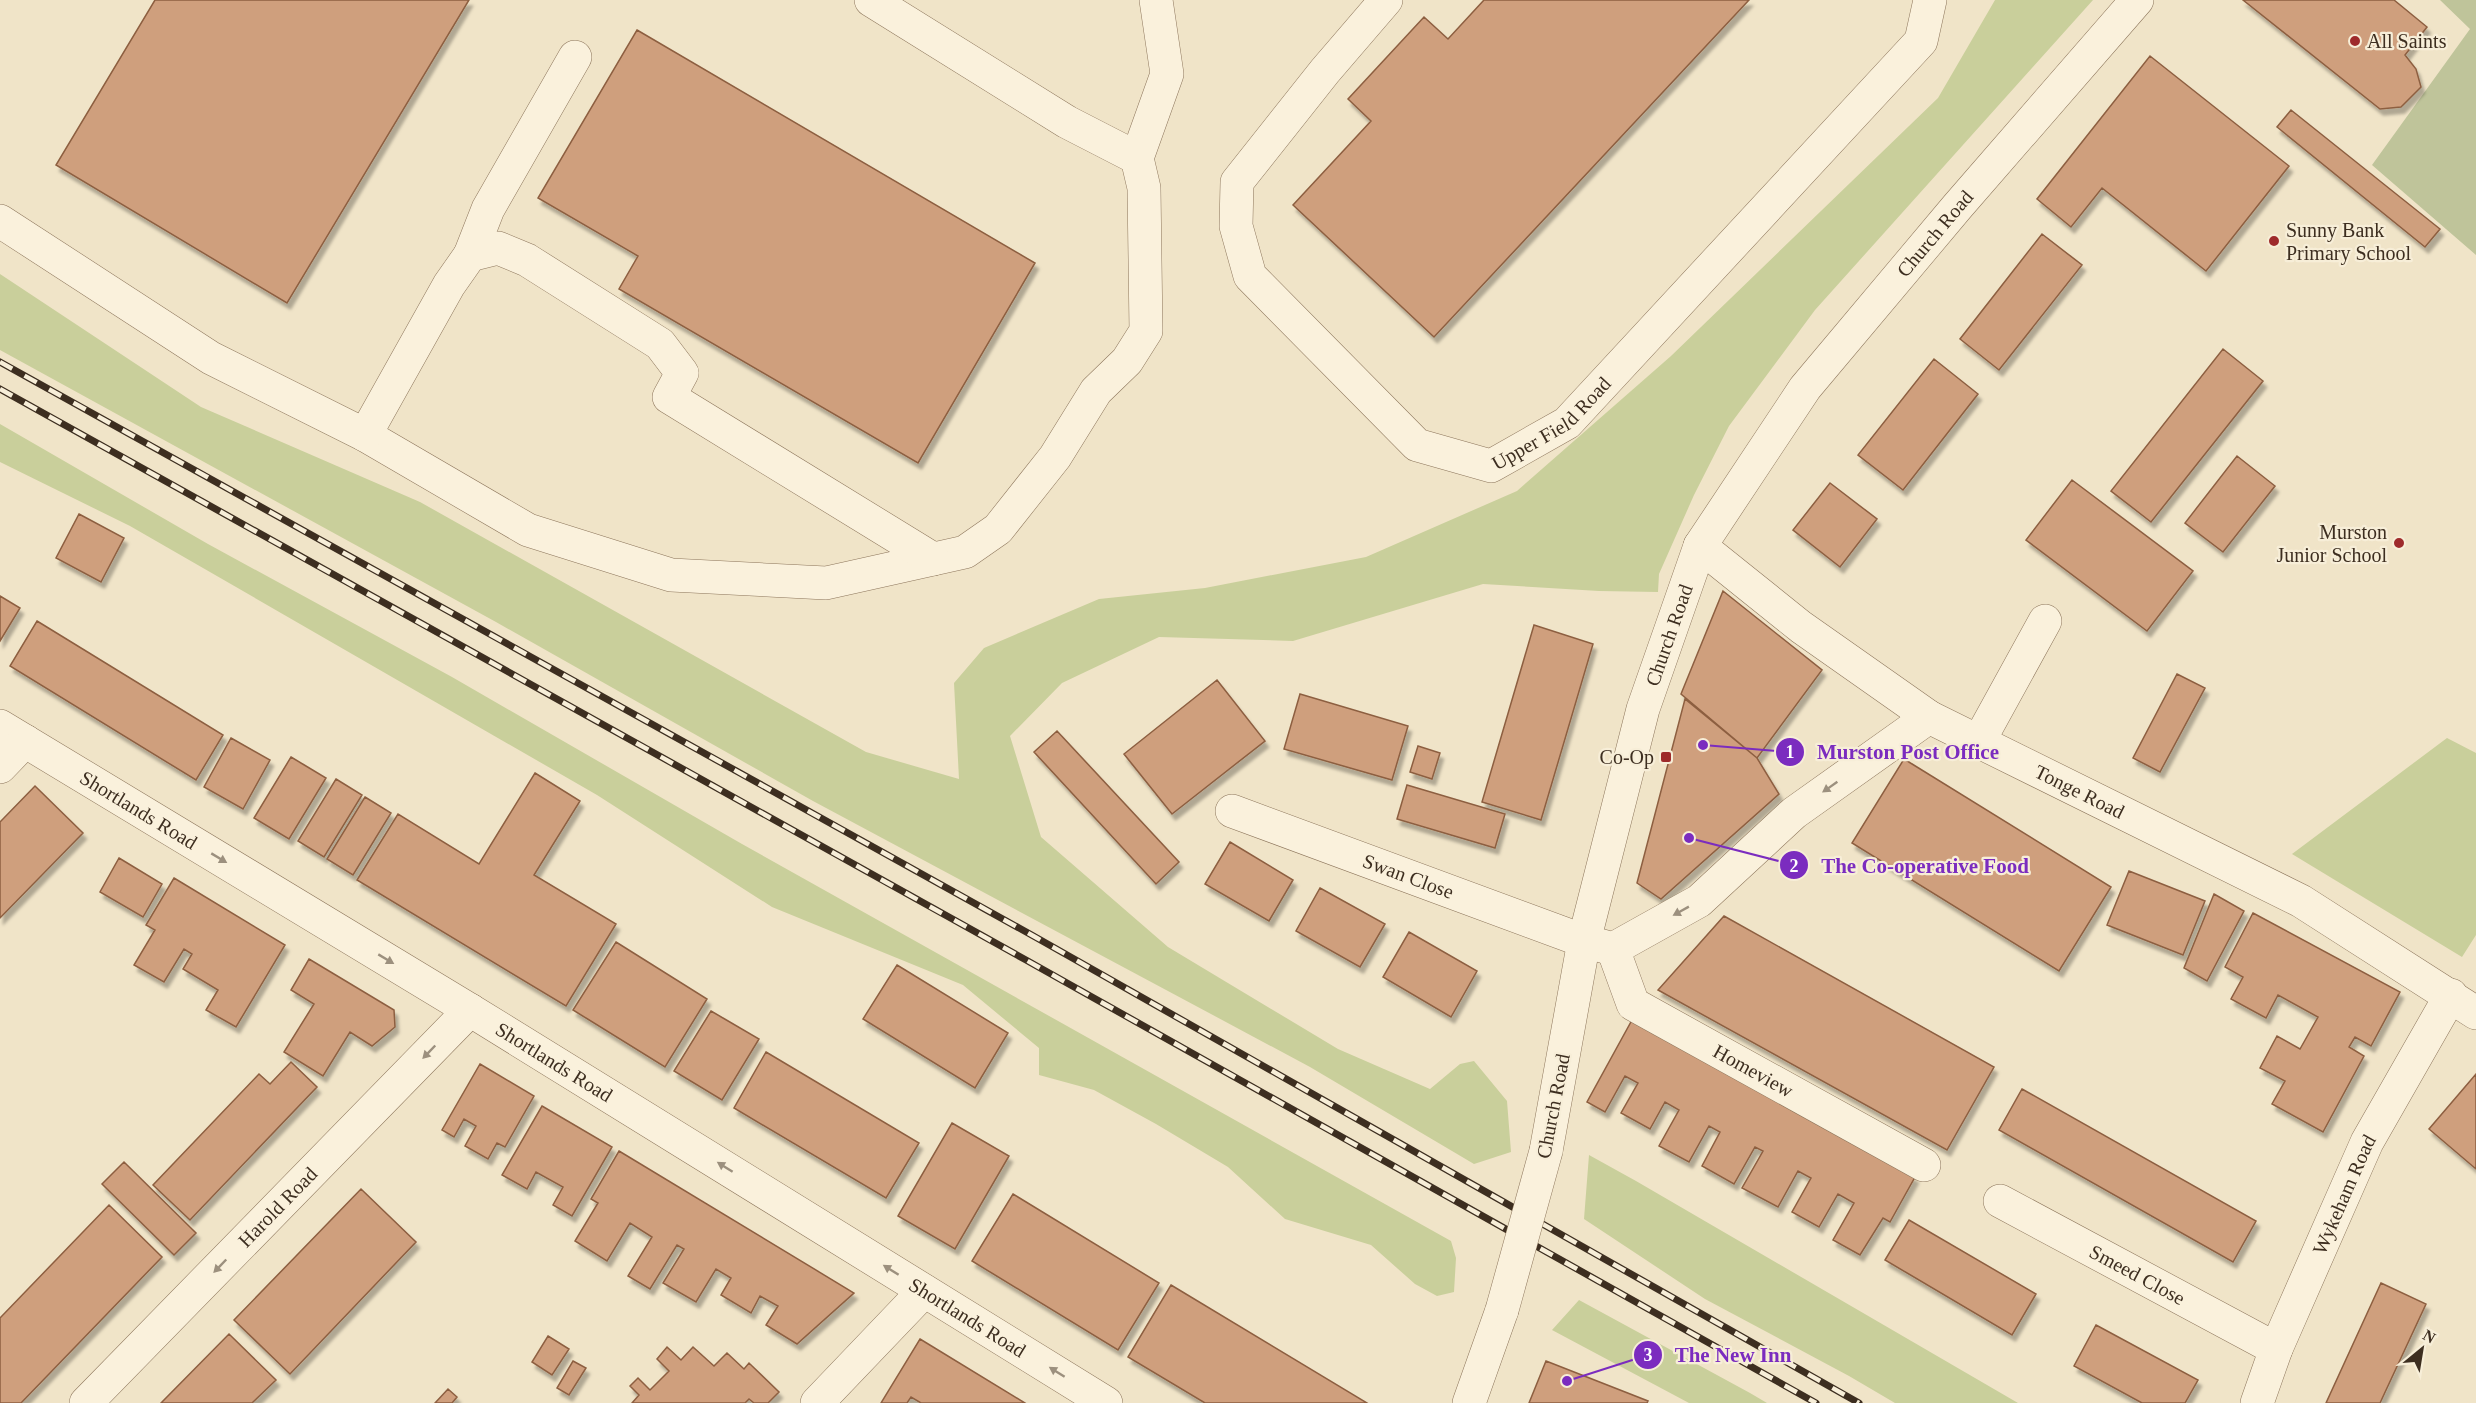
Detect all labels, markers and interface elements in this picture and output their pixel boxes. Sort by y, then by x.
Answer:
place label: All Saints [2367,30,2447,52]
marker: All Saints [2348,34,2362,48]
street label: Church Road [1892,186,1977,281]
place label: Sunny Bank Primary School [2286,219,2411,265]
marker: Sunny Bank Primary School [2267,234,2281,248]
street label: Upper Field Road [1488,372,1615,474]
place label: Murston Junior School [2276,521,2387,566]
marker: Murston Junior School [2392,536,2406,550]
street label: Church Road [1641,581,1697,689]
callout: Murston Post Office [1775,732,2011,771]
text: Murston Post Office [1817,740,1999,764]
text: 1 [1786,742,1795,762]
place label: Co-Op [1600,746,1654,769]
marker: Co-Op [1659,750,1673,764]
street label: Tonge Road [2031,760,2128,823]
street label: Shortlands Road [76,766,201,854]
one-way arrow [1823,781,1839,793]
callout: The Co-operative Food [1779,846,2041,885]
street label: Swan Close [1360,849,1457,903]
one-way arrow [211,853,227,864]
text: The Co-operative Food [1821,854,2029,878]
text: 2 [1790,856,1799,876]
one-way arrow [1672,906,1689,916]
one-way arrow [378,954,395,964]
street label: Shortlands Road [492,1018,616,1106]
street label: Homeview [1710,1040,1798,1102]
one-way arrow [423,1044,437,1058]
street label: Church Road [1532,1052,1574,1160]
street label: Wykeham Road [2308,1131,2380,1258]
one-way arrow [717,1162,733,1173]
street label: Harold Road [234,1163,321,1251]
street label: Smeed Close [2086,1240,2189,1309]
one-way arrow [213,1259,227,1273]
one-way arrow [883,1264,899,1276]
street label: Shortlands Road [905,1273,1030,1362]
north arrow [2392,1319,2452,1379]
text: N [2420,1326,2439,1347]
callout: The New Inn [1633,1335,1804,1374]
text: The New Inn [1675,1343,1792,1367]
text: 3 [1644,1345,1653,1365]
one-way arrow [1048,1367,1065,1378]

